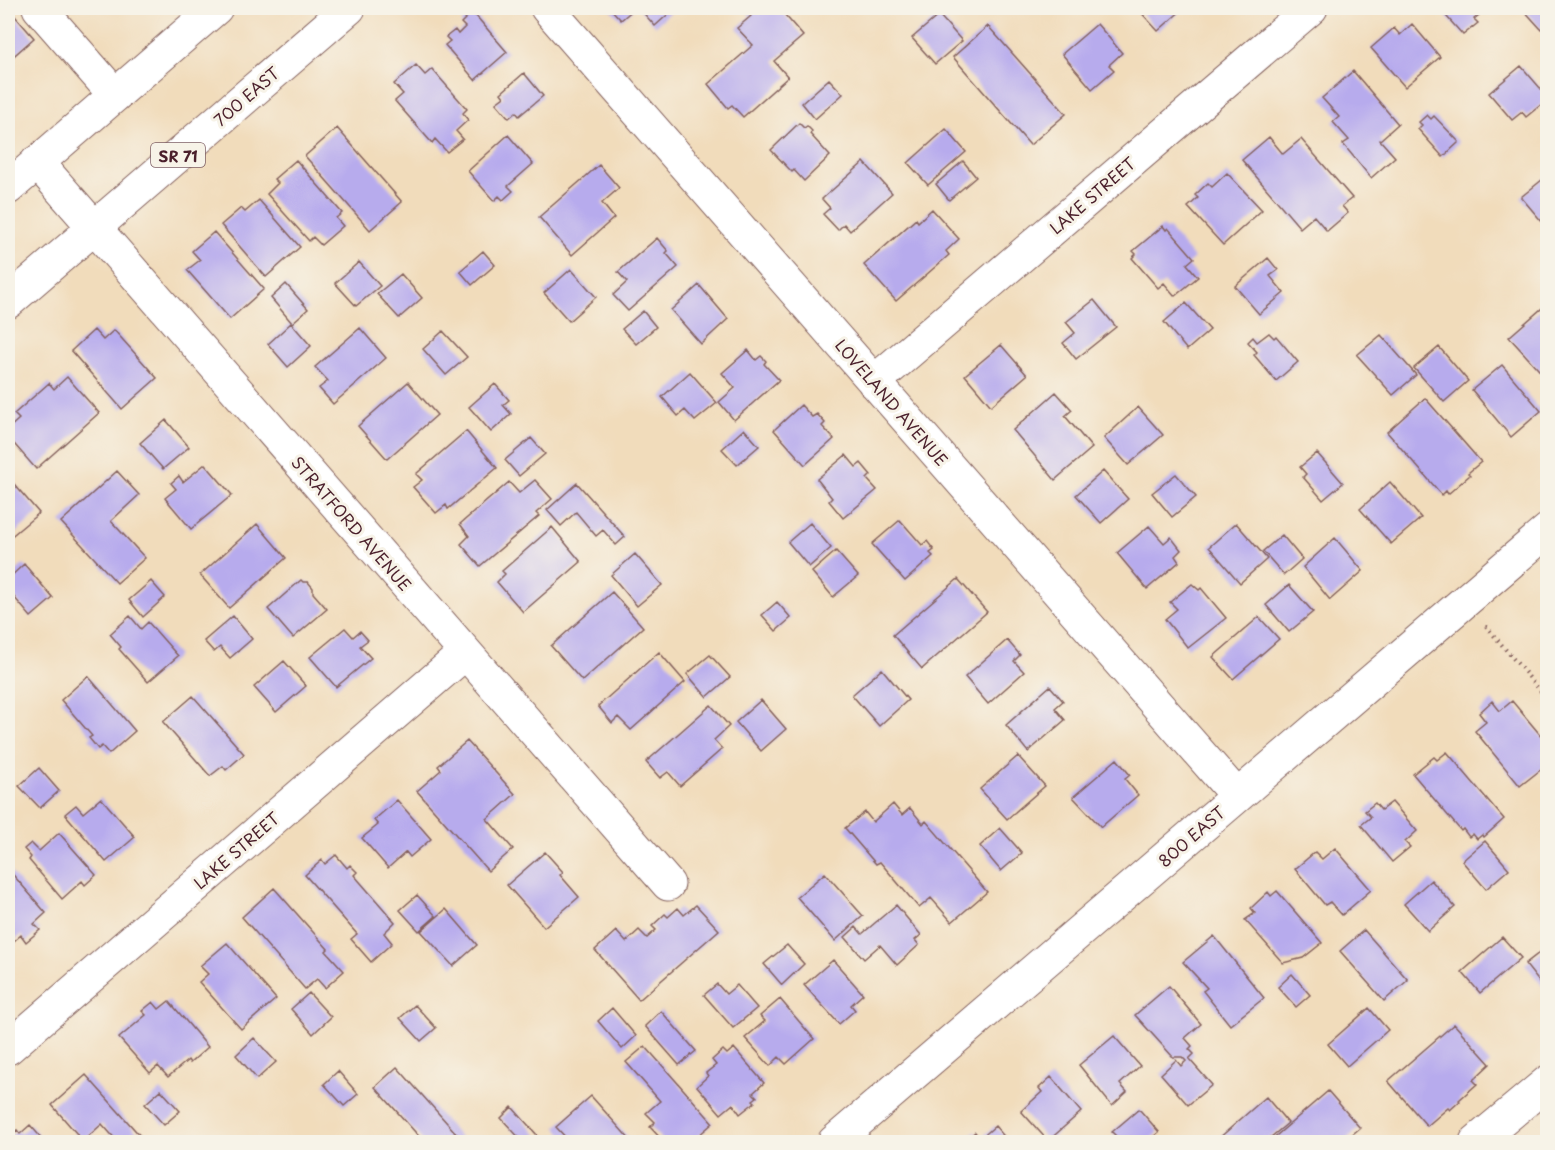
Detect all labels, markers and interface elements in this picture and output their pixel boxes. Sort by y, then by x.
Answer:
street label: 700 EAST [208,61,284,131]
road number: SR 71 [151,143,205,167]
street label: LAKE STREET [1044,151,1140,239]
street label: LOVELAND AVENUE [830,333,954,471]
street label: STRATFORD AVENUE [287,450,417,596]
street label: 800 EAST [1152,800,1230,872]
street label: LAKE STREET [188,806,284,894]

